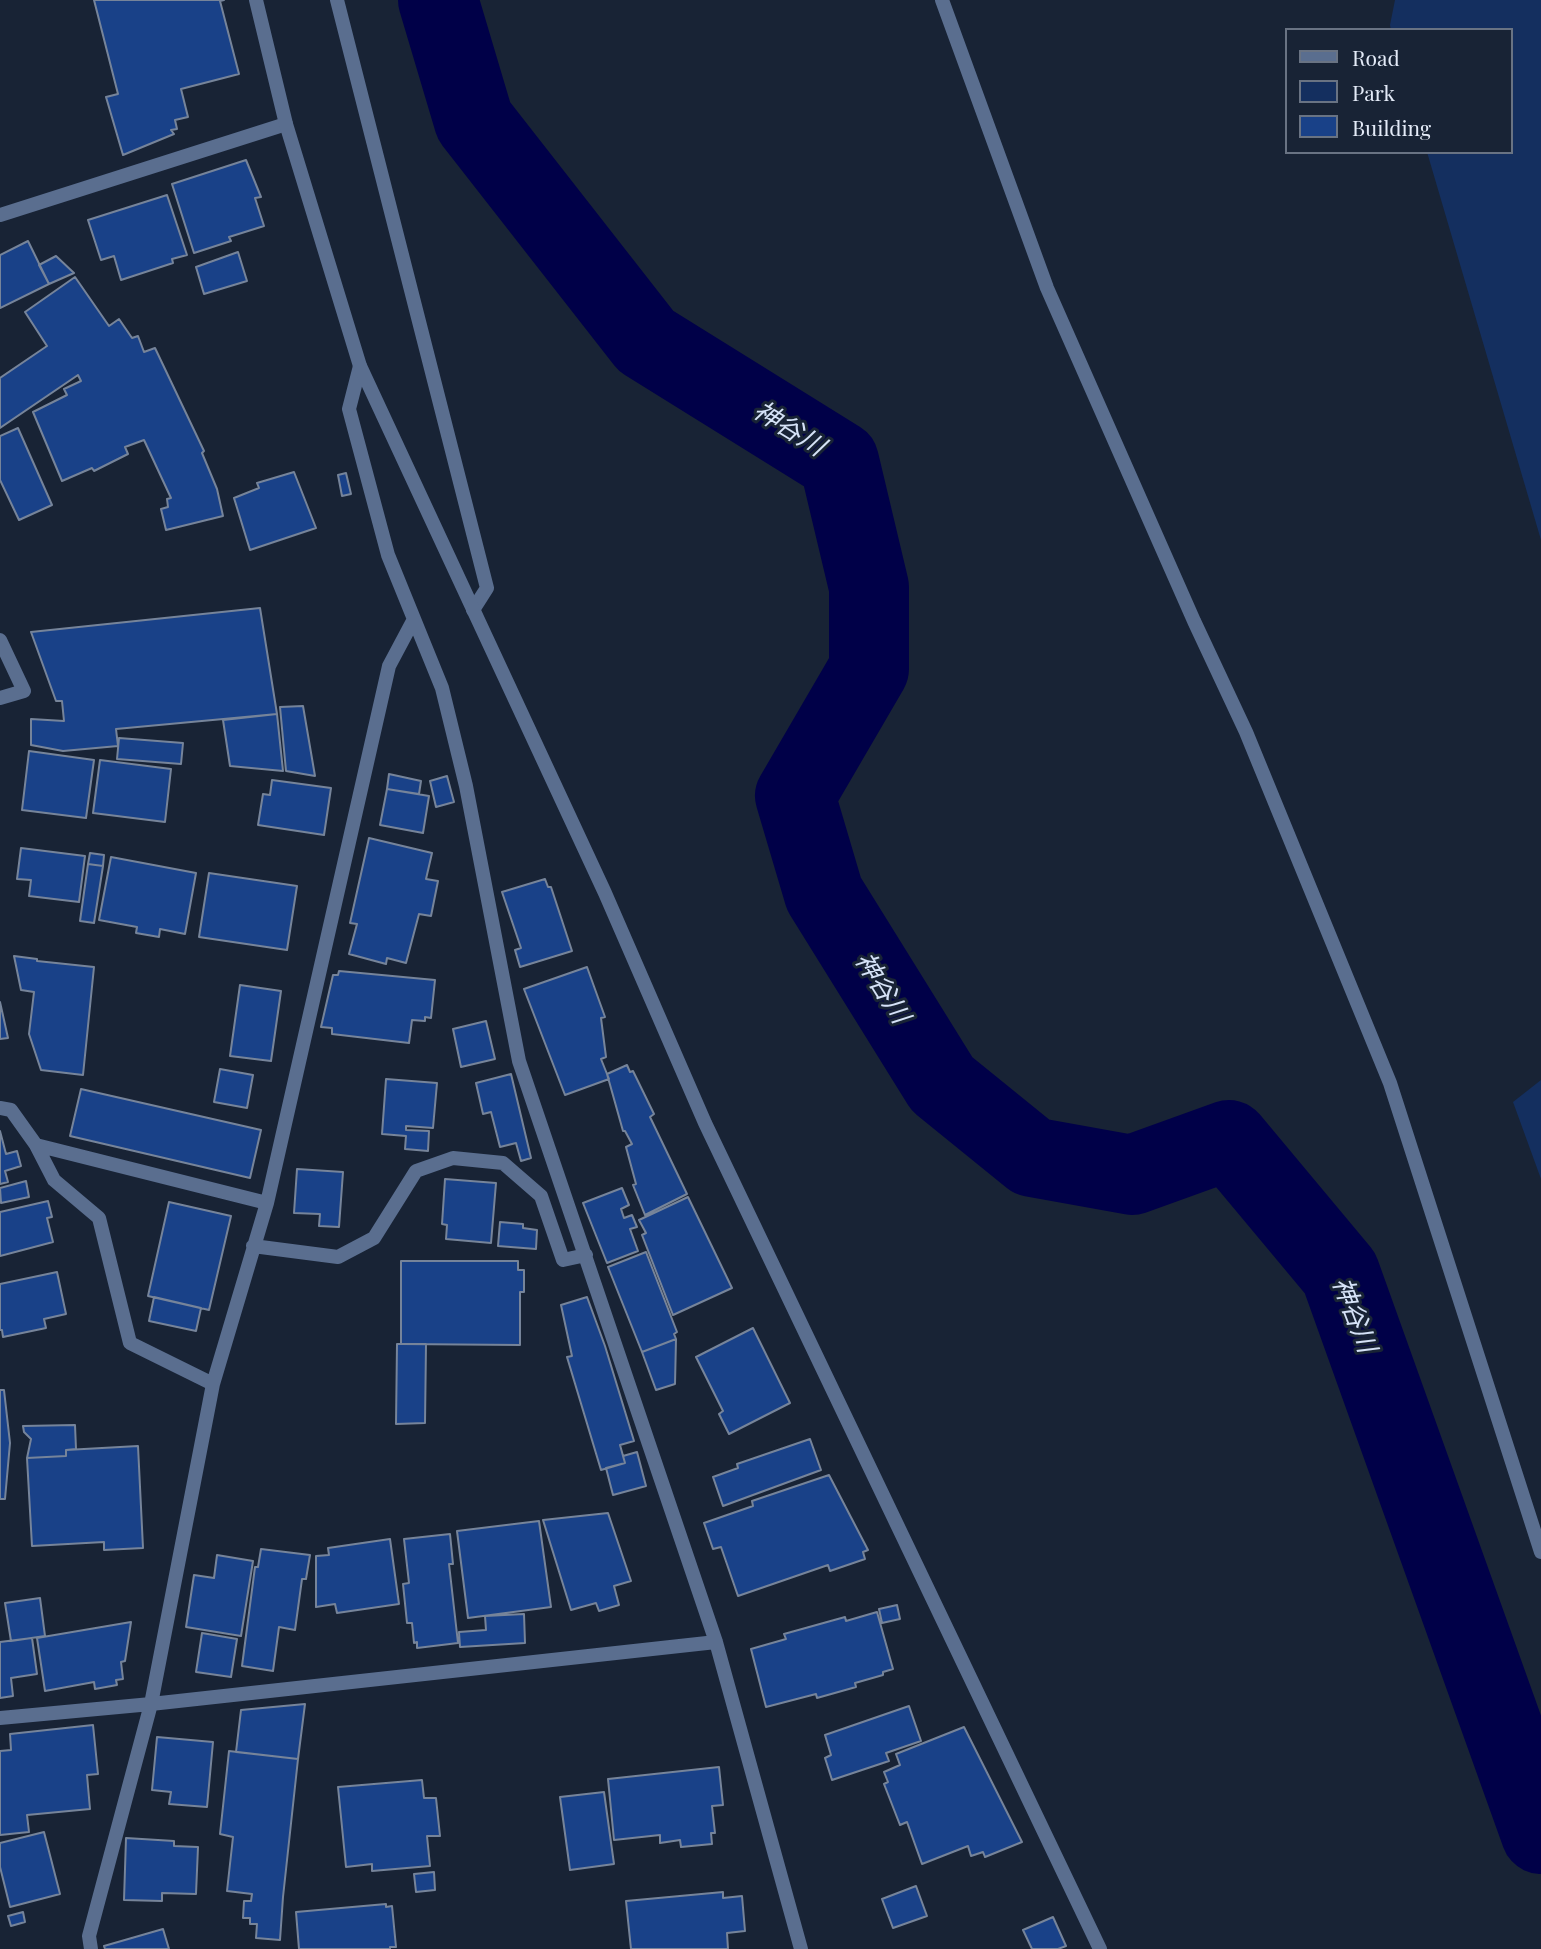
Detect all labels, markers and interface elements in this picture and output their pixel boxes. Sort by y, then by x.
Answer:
legend [1286,28,1513,154]
text: Road [1352,43,1400,71]
text: Park [1352,78,1395,106]
text: Building [1352,113,1431,141]
water label: 神谷川 [748,395,830,463]
water label: 神谷川 [848,947,916,1029]
water label: 神谷川 [1325,1273,1383,1357]

